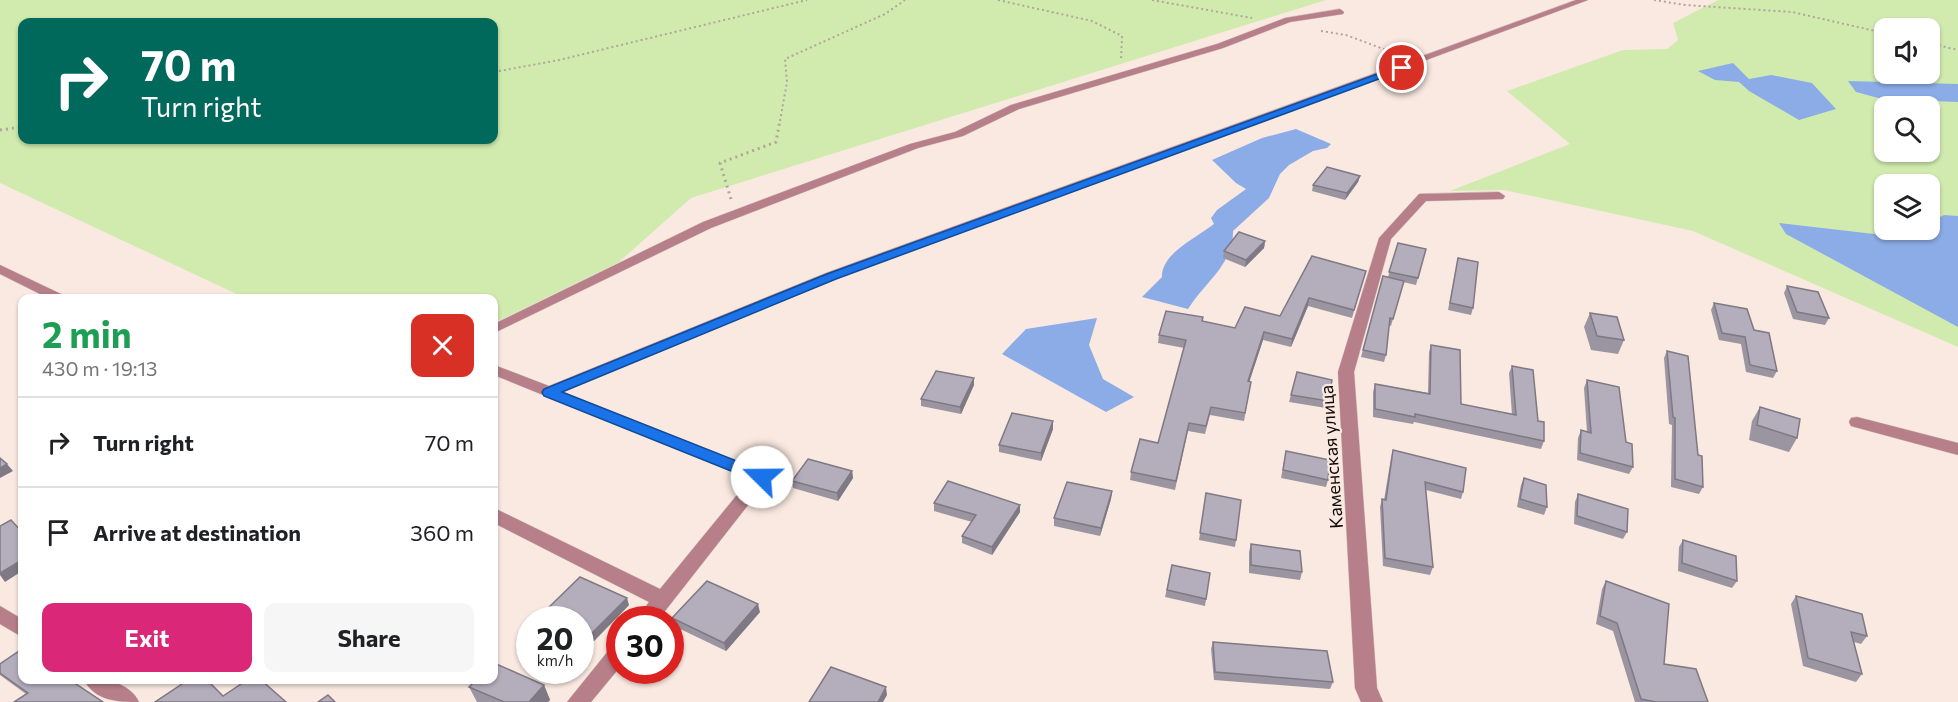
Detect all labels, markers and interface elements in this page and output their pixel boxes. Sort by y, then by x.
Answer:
map controls [1874,18,1940,240]
button: sound [1874,18,1940,84]
text: 70 m [141,38,236,90]
icon: right [42,42,120,120]
pin [1376,42,1427,93]
icon: arrive [1385,51,1418,84]
text: Turn right [141,90,261,123]
button: search [1874,96,1940,162]
button: layers [1874,174,1940,240]
text: 2 min [42,311,132,355]
button: close [411,314,474,377]
text: 430 m · 19:13 [42,356,158,380]
street label: Каменская улица [1315,385,1347,530]
icon: right [42,426,75,459]
text: Turn right [93,429,194,456]
text: 70 m [425,429,474,456]
position arrow [730,445,794,509]
icon: arrive [42,516,75,549]
text: Arrive at destination [93,519,301,546]
text: 360 m [410,519,474,546]
button: Exit [42,603,252,672]
button: Share [264,603,474,672]
speed limit sign: 30 [606,606,684,684]
text: 20 [537,619,573,656]
text: km/h [537,651,573,669]

